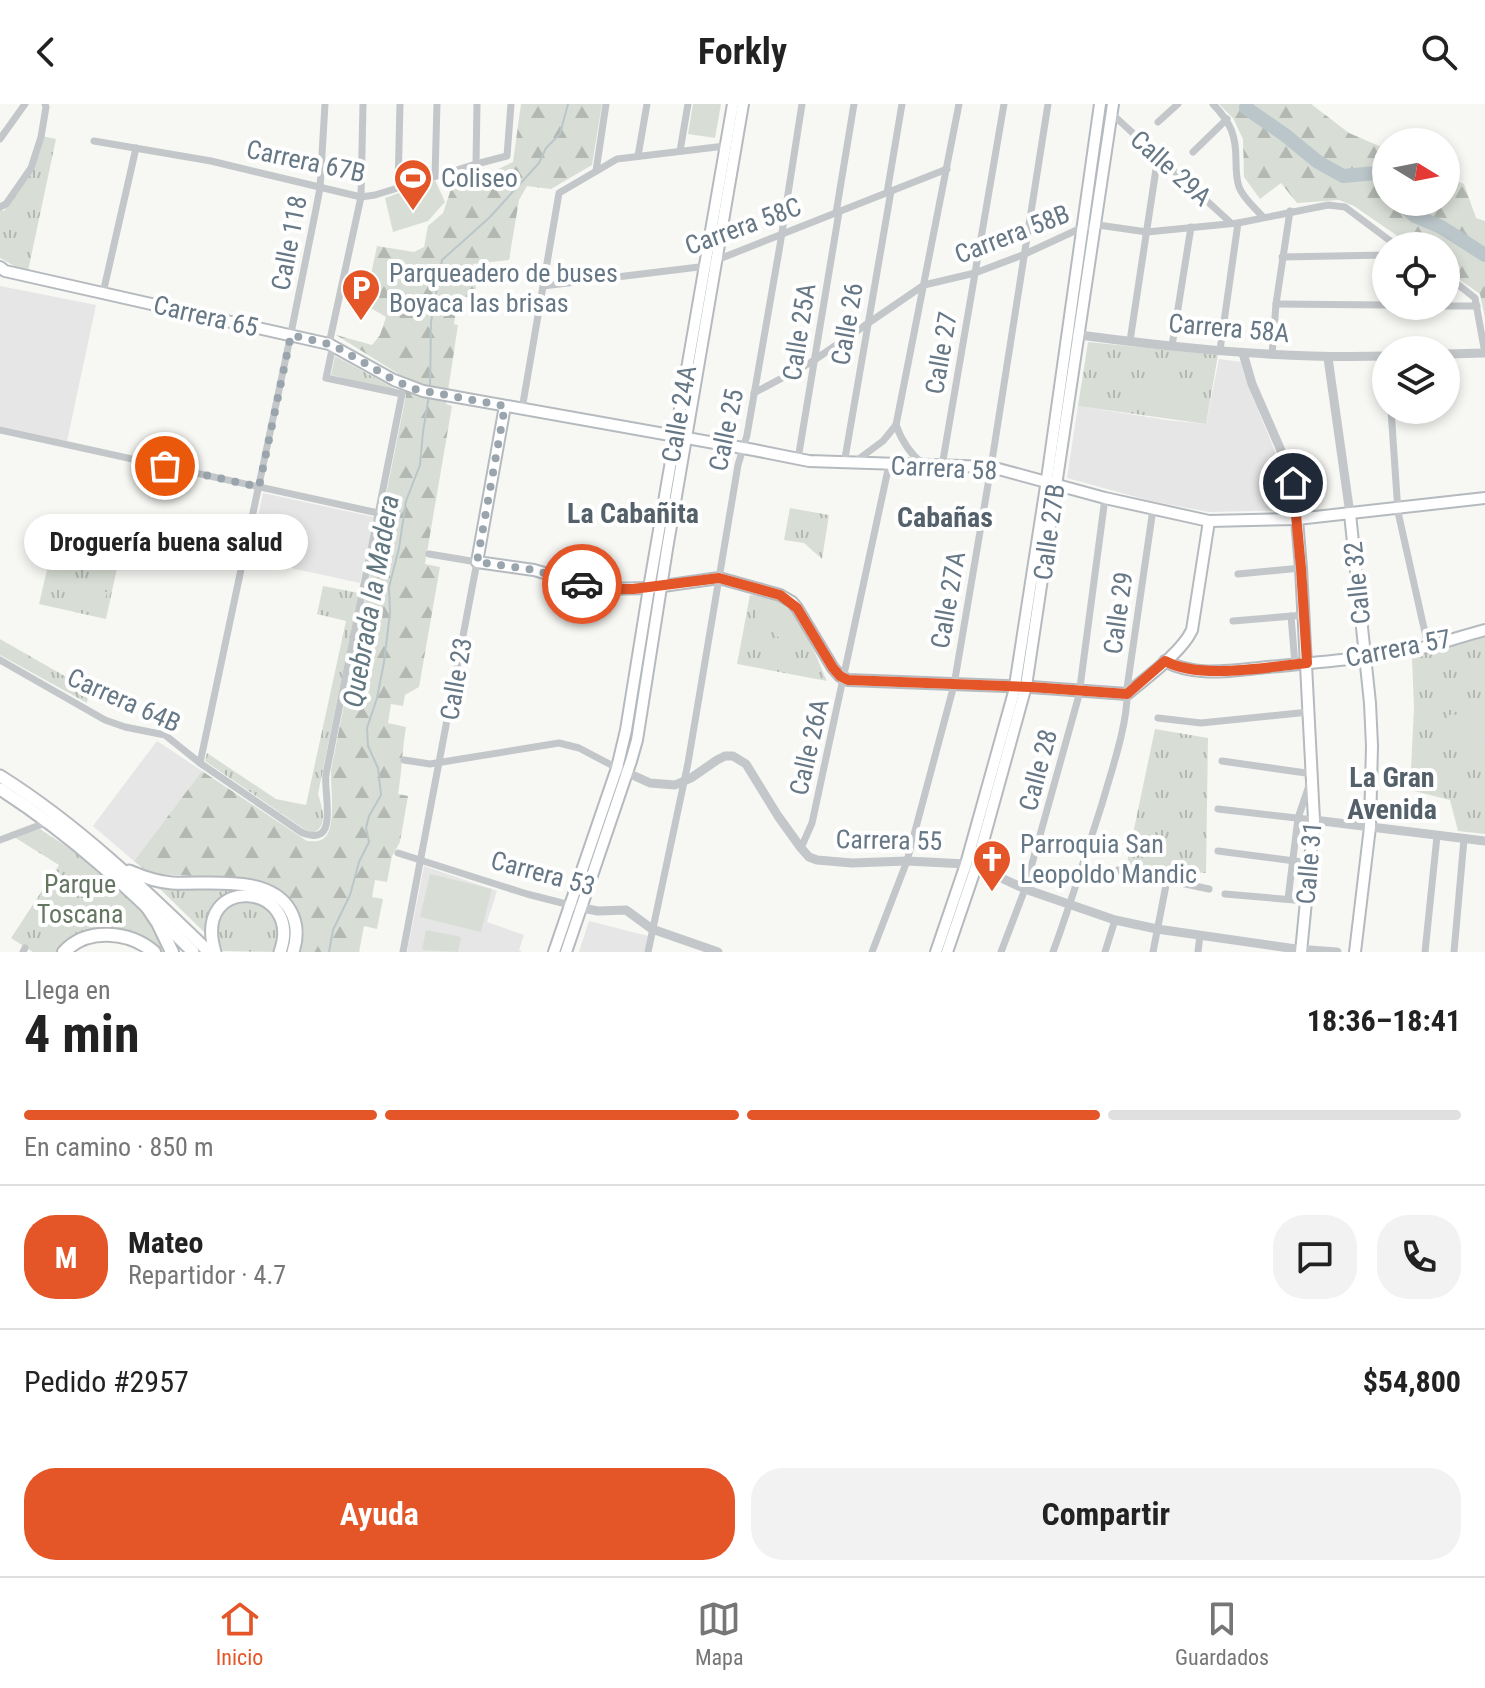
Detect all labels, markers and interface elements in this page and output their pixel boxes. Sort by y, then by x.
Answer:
icon: back [24,30,68,74]
icon: search [1417,30,1461,74]
text: Forkly [698,31,787,73]
street label: Calle 29A [1125,124,1217,212]
north arrow [1372,128,1460,216]
map controls [1372,128,1460,424]
street label: Carrera 67B [244,134,368,188]
sports icon: Coliseo [392,157,434,212]
place label: Coliseo [441,163,518,193]
street label: Carrera 58C [681,191,805,261]
street label: Calle 118 [265,193,313,293]
street label: Carrera 58B [950,198,1074,270]
button: locate [1372,232,1460,320]
place label: Parqueadero de buses Boyaca las brisas [389,258,618,318]
parking icon: Parqueadero de buses Boyaca las brisas [340,267,382,322]
street label: Calle 25A [777,281,821,383]
street label: Calle 26 [825,281,869,367]
street label: Carrera 65 [151,289,261,343]
street label: Carrera 58A [1167,308,1291,348]
street label: Calle 27 [919,310,963,396]
button: layers [1372,336,1460,424]
street label: Calle 24A [656,363,702,465]
street label: Calle 25 [703,386,749,474]
pin [131,432,199,500]
icon: bag [143,444,187,488]
pin [1259,449,1327,517]
street label: Carrera 58 [890,450,998,486]
icon: home [1271,461,1315,505]
street label: Calle 27B [1027,482,1071,582]
water label: Quebrada la Madera [336,492,406,710]
district label: La Cabañita [567,497,699,530]
district label: Cabañas [897,501,993,534]
callout: Droguería buena salud [23,514,307,570]
text: Droguería buena salud [49,527,283,557]
street label: Calle 32 [1338,540,1376,626]
courier [542,544,622,624]
street label: Calle 27A [925,549,971,651]
icon: car [560,562,604,606]
street label: Calle 29 [1097,570,1139,656]
street label: Carrera 57 [1343,623,1453,673]
street label: Calle 23 [434,636,478,722]
street label: Carrera 64B [63,662,185,738]
street label: Calle 26A [783,696,835,798]
street label: Calle 28 [1013,726,1063,814]
district label: La Gran Avenida [1347,761,1437,826]
street label: Calle 31 [1290,820,1328,906]
street label: Carrera 55 [835,824,943,856]
place label: Parroquia San Leopoldo Mandic [1020,829,1197,889]
church icon: Parroquia San Leopoldo Mandic [971,838,1013,893]
street label: Carrera 53 [488,845,598,901]
park label: Parque Toscana [37,869,123,929]
text: Llega en [24,975,111,1005]
text: 18:36–18:41 [1307,1003,1461,1038]
text: 4 min [24,1004,140,1065]
text: En camino · 850 m [24,1132,213,1162]
button: chat [1273,1215,1357,1299]
button: phone [1377,1215,1461,1299]
text: Mateo [128,1225,203,1260]
text: M [55,1240,77,1275]
text: Repartidor · 4.7 [128,1260,286,1290]
text: Pedido #2957 [24,1364,189,1399]
text: $54,800 [1363,1364,1461,1399]
button: Ayuda [24,1468,735,1560]
button: Compartir [751,1468,1461,1560]
tab: Inicio [216,1597,263,1670]
tab: Mapa [695,1597,743,1670]
tab: Guardados [1175,1597,1269,1670]

